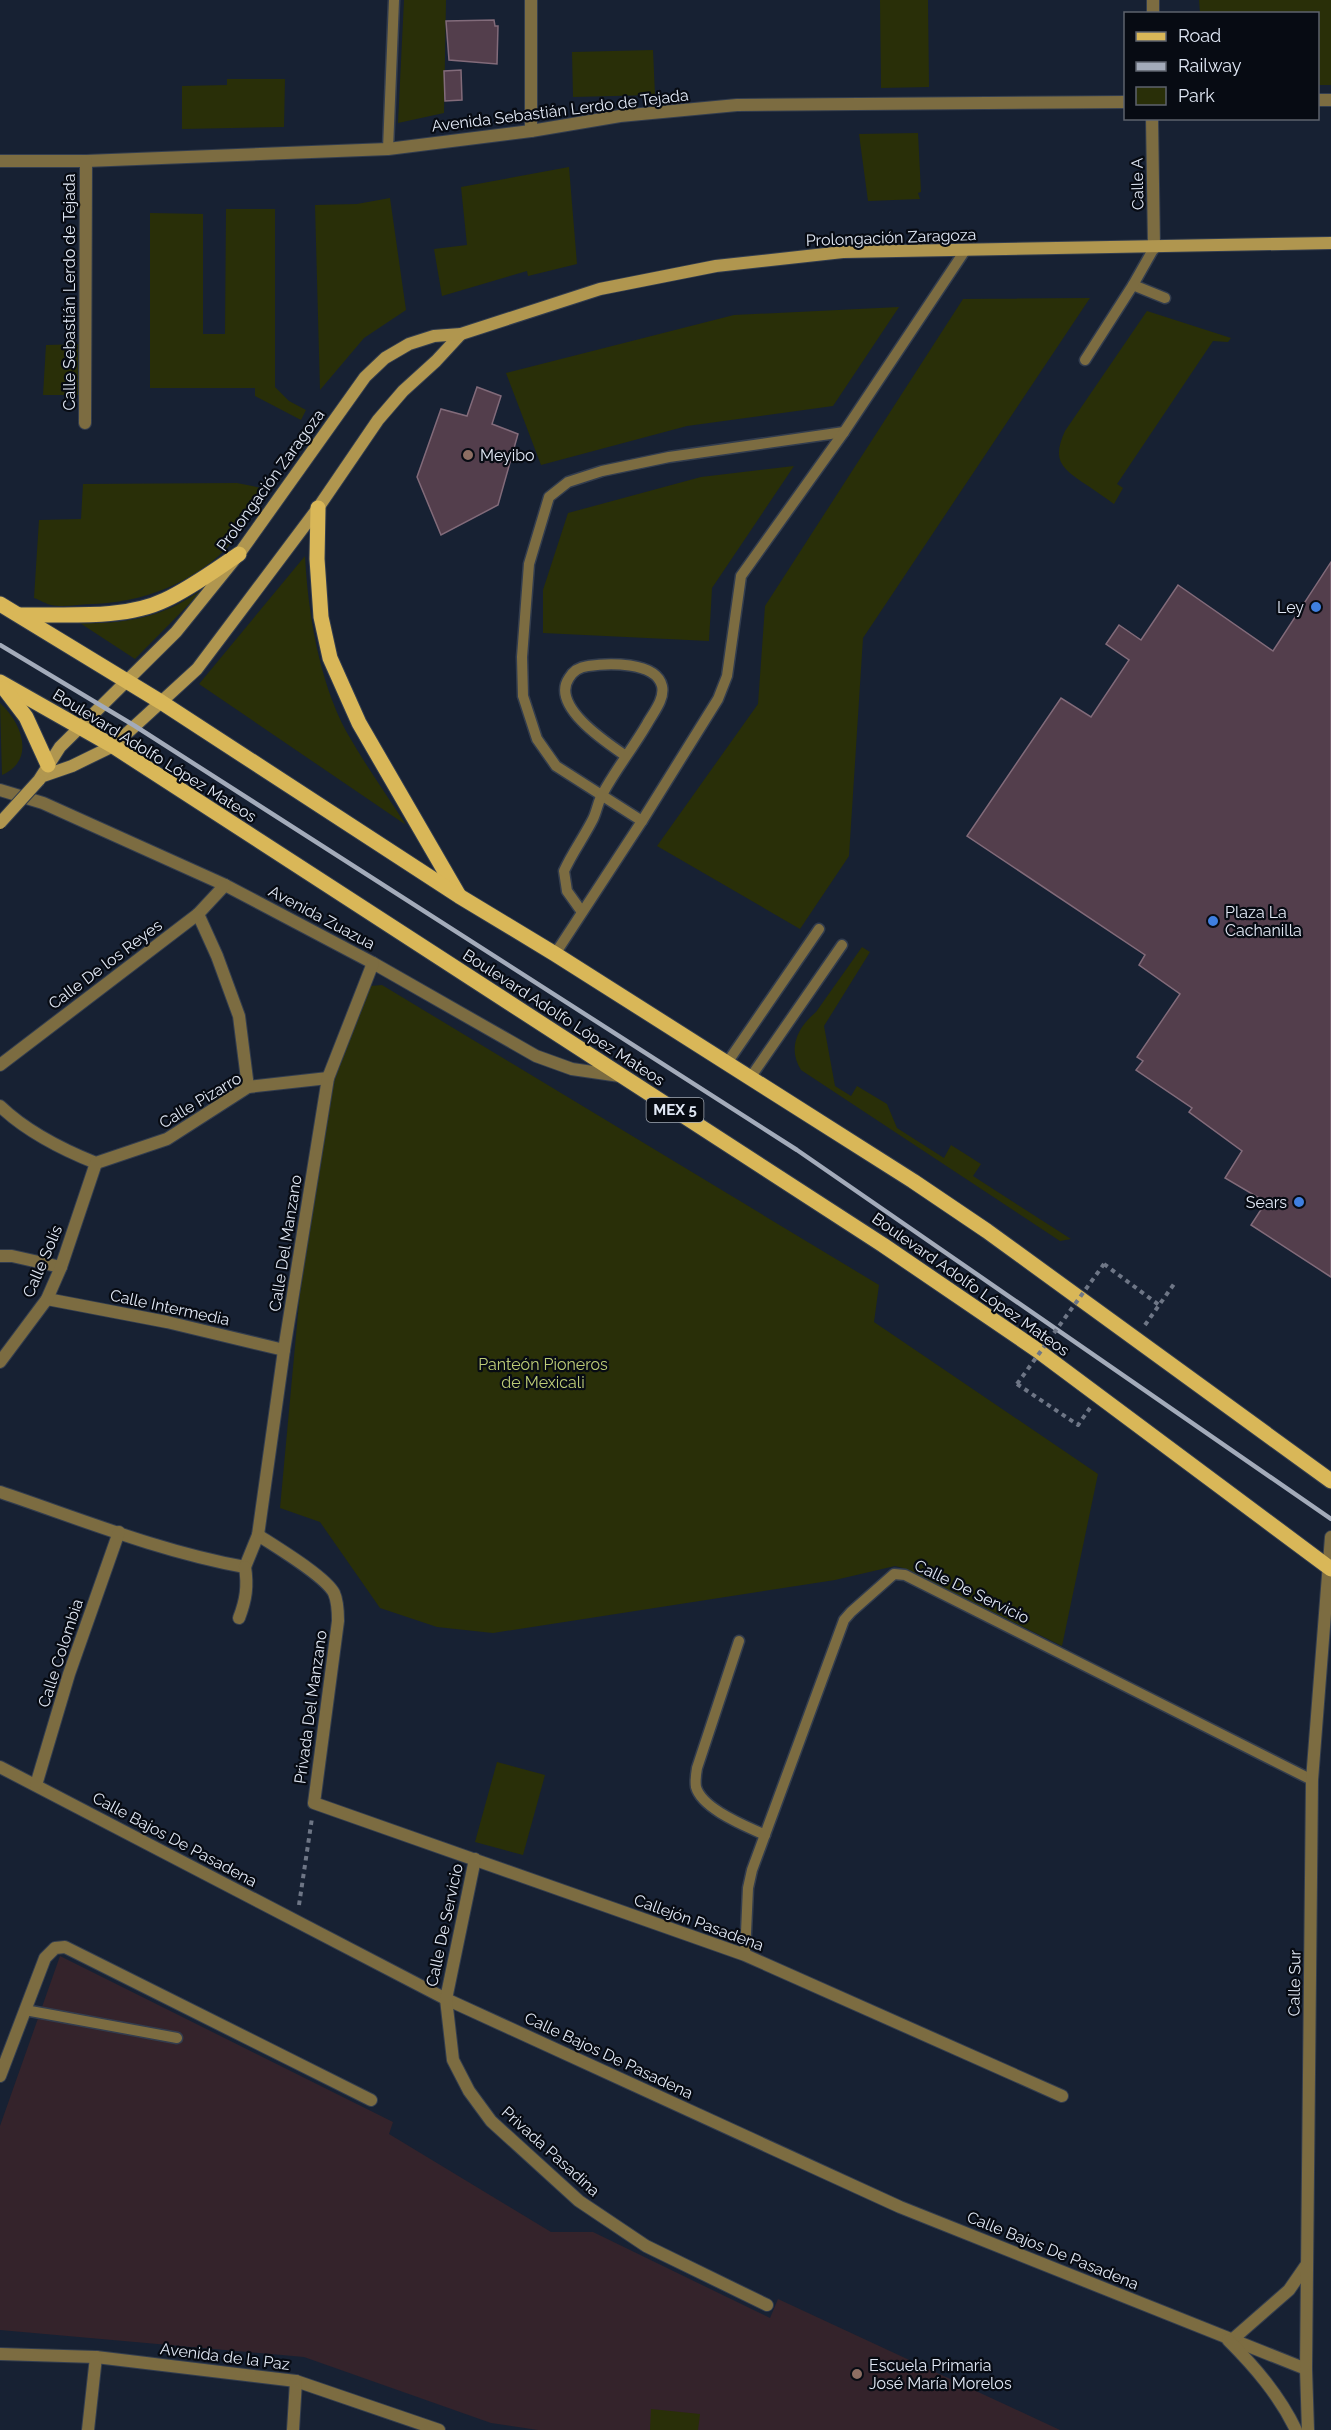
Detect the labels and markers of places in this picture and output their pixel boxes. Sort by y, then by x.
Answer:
place label: Meyibo [480,446,535,465]
marker: Meyibo [461,448,475,462]
place label: Ley [1277,598,1304,617]
marker: Ley [1309,600,1323,614]
place label: Plaza La Cachanilla [1225,903,1302,940]
marker: Plaza La Cachanilla [1206,914,1220,928]
place label: Sears [1246,1193,1287,1212]
marker: Sears [1292,1195,1306,1209]
place label: Escuela Primaria José María Morelos [869,2356,1012,2393]
marker: Escuela Primaria José María Morelos [850,2367,864,2381]

